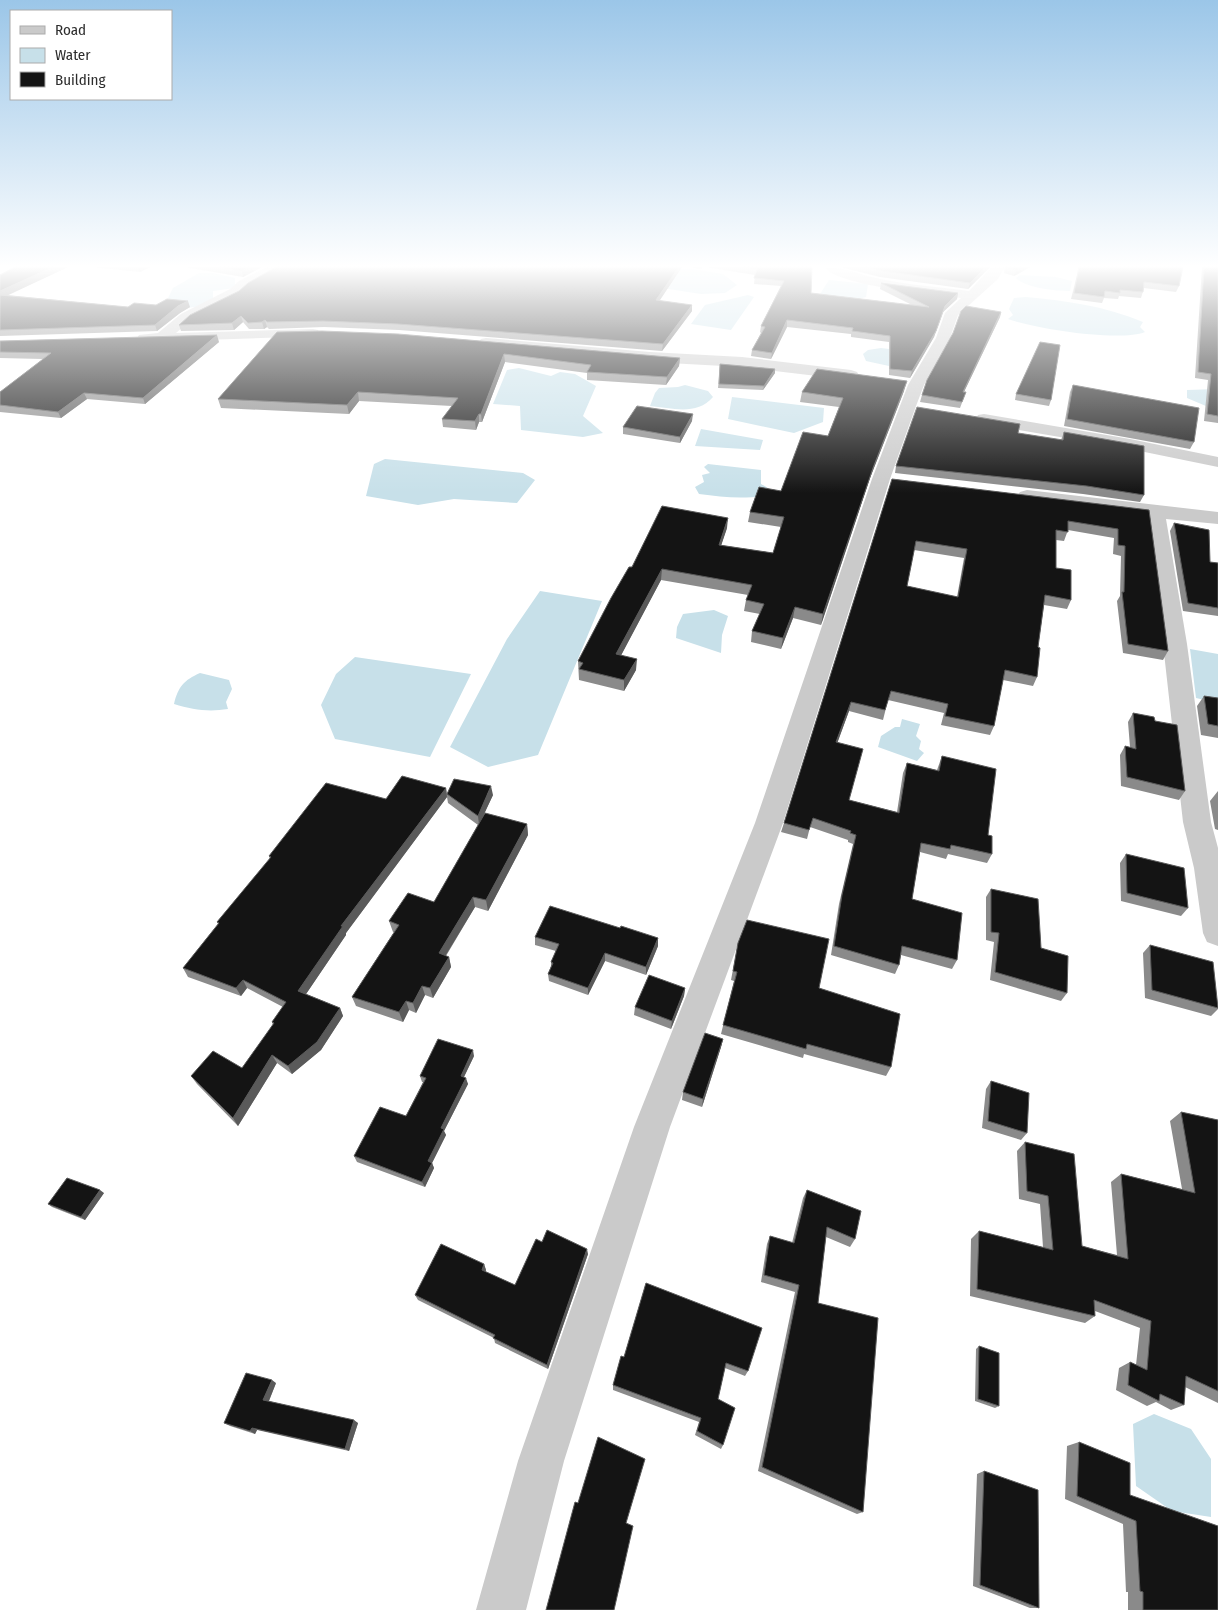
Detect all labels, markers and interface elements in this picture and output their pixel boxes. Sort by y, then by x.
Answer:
legend [10,10,172,100]
text: Road [55,21,86,39]
text: Water [55,46,91,64]
text: Building [55,71,106,89]

